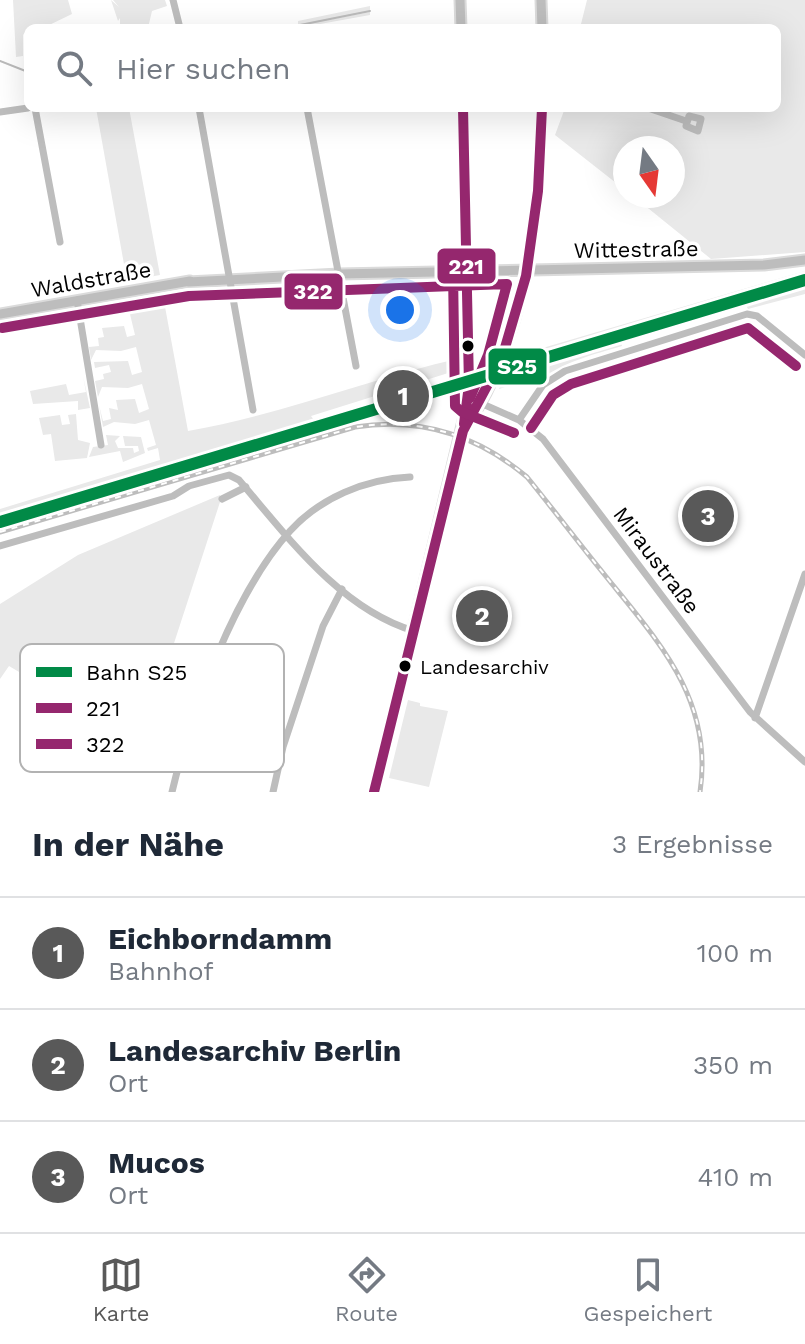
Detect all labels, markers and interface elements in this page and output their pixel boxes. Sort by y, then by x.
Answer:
search box [24,24,781,112]
icon: search [52,46,96,90]
text: Hier suchen [116,51,291,86]
north arrow [613,136,685,208]
street label: Wittestraße [573,236,699,263]
line badge: 221 [436,247,497,285]
text: 221 [448,254,484,279]
street label: Waldstraße [29,257,153,302]
line badge: 322 [283,272,344,311]
text: 322 [293,279,333,304]
your location [380,290,420,330]
unlabelled marker [460,338,476,354]
line badge: S25 [487,347,548,386]
text: S25 [497,354,537,379]
pin: 1 [377,366,429,426]
pin: 3 [682,486,734,546]
street label: Miraustraße [608,502,705,619]
pin: 2 [456,586,508,646]
legend [20,644,284,772]
place label: Landesarchiv [420,655,549,679]
marker: Landesarchiv [397,658,413,674]
text: Bahn S25 [86,660,187,685]
text: 221 [86,696,120,721]
text: 322 [86,732,124,757]
text: In der Nähe [32,824,224,864]
text: 3 Ergebnisse [612,829,773,859]
text: Eichborndamm [108,921,332,956]
text: 1 [52,938,64,968]
text: 100 m [697,938,773,968]
text: Bahnhof [108,956,214,986]
text: Landesarchiv Berlin [108,1033,401,1068]
text: 2 [50,1050,66,1080]
text: 350 m [693,1050,773,1080]
text: Ort [108,1068,148,1098]
text: Mucos [108,1145,205,1180]
text: 3 [50,1162,66,1192]
text: 410 m [698,1162,773,1192]
text: Ort [108,1180,148,1210]
tab: Karte [93,1253,150,1326]
tab: Route [335,1253,398,1326]
tab: Gespeichert [584,1253,712,1326]

